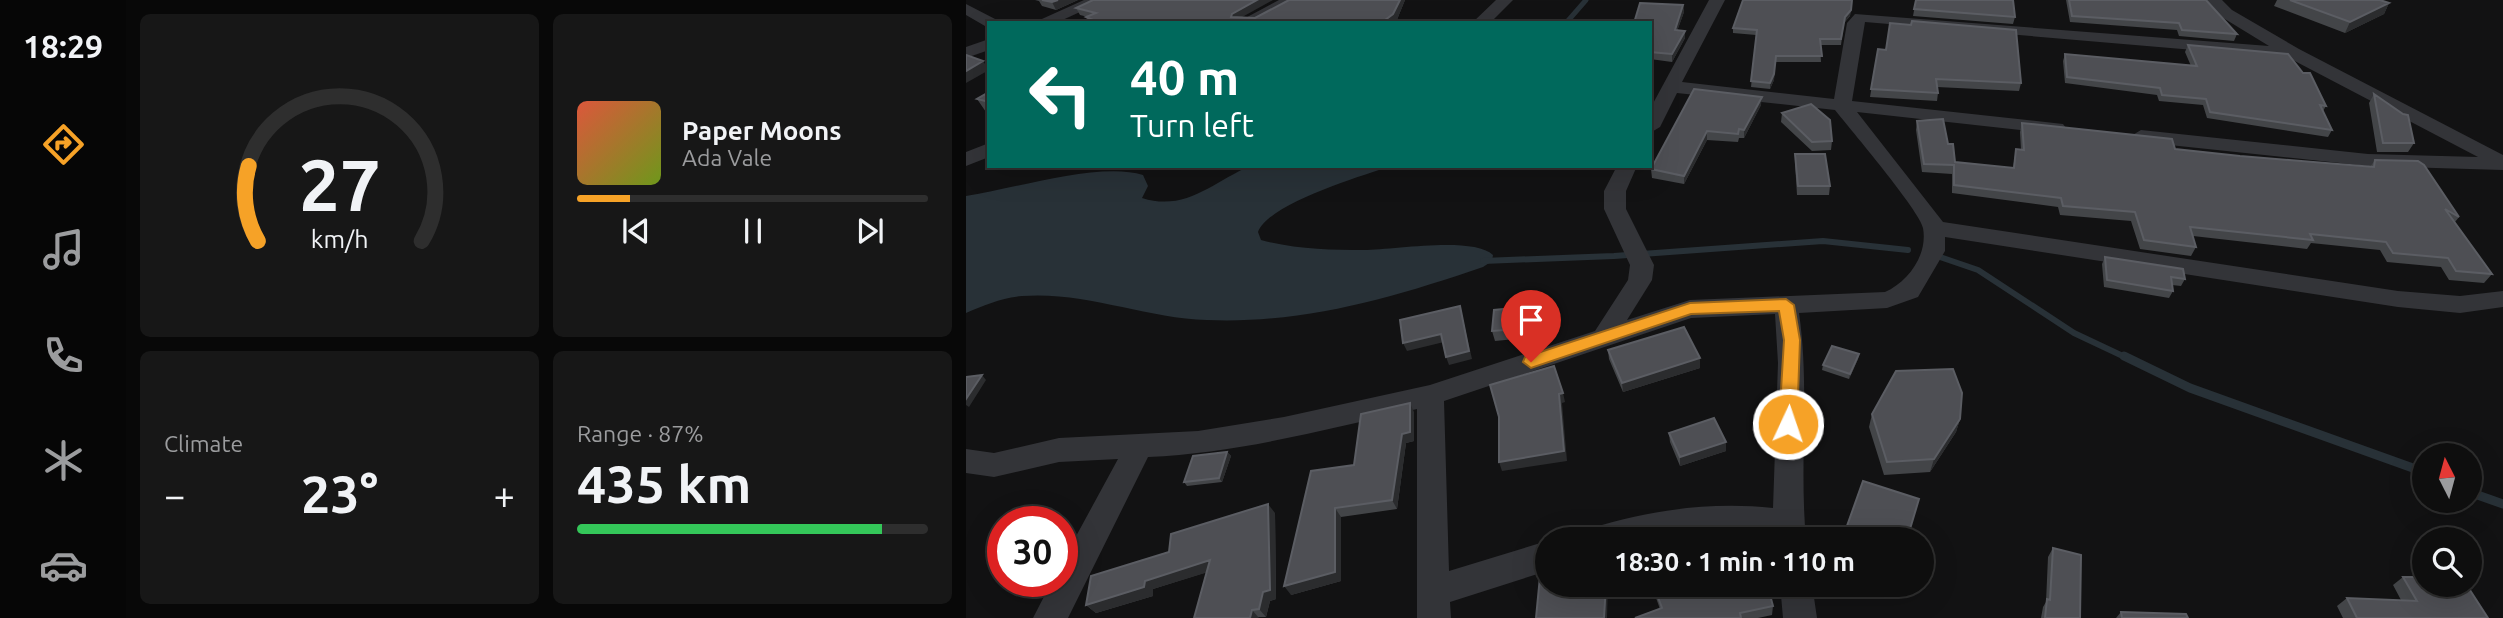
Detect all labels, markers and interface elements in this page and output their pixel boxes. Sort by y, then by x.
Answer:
text: 18:29 [23,28,103,64]
icon: left [1015,49,1106,140]
text: 40 m [1130,49,1239,104]
text: Turn left [1130,107,1254,143]
text: Paper Moons [682,116,841,145]
icon: directions [39,120,88,169]
text: 27 [298,144,381,226]
text: Ada Vale [682,145,772,170]
icon: previous [617,212,655,250]
icon: pause [734,212,772,250]
icon: next [851,212,889,250]
icon: music [39,225,88,274]
text: km/h [311,225,368,253]
pin [1501,290,1561,362]
icon: arrive [1512,301,1550,339]
icon: phone [39,331,88,380]
position arrow [1751,387,1825,461]
text: Range · 87% [577,421,704,446]
text: Climate [164,431,243,456]
icon: climate [39,436,88,485]
north arrow [2412,443,2482,513]
map controls [2412,443,2482,597]
text: 435 km [577,455,751,513]
text: 23° [301,465,378,523]
text: − [164,474,185,516]
text: + [494,474,515,516]
speed limit sign: 30 [987,506,1078,597]
button: search [2412,527,2482,597]
icon: car [39,541,88,590]
text: 18:30 · 1 min · 110 m [1614,547,1855,576]

